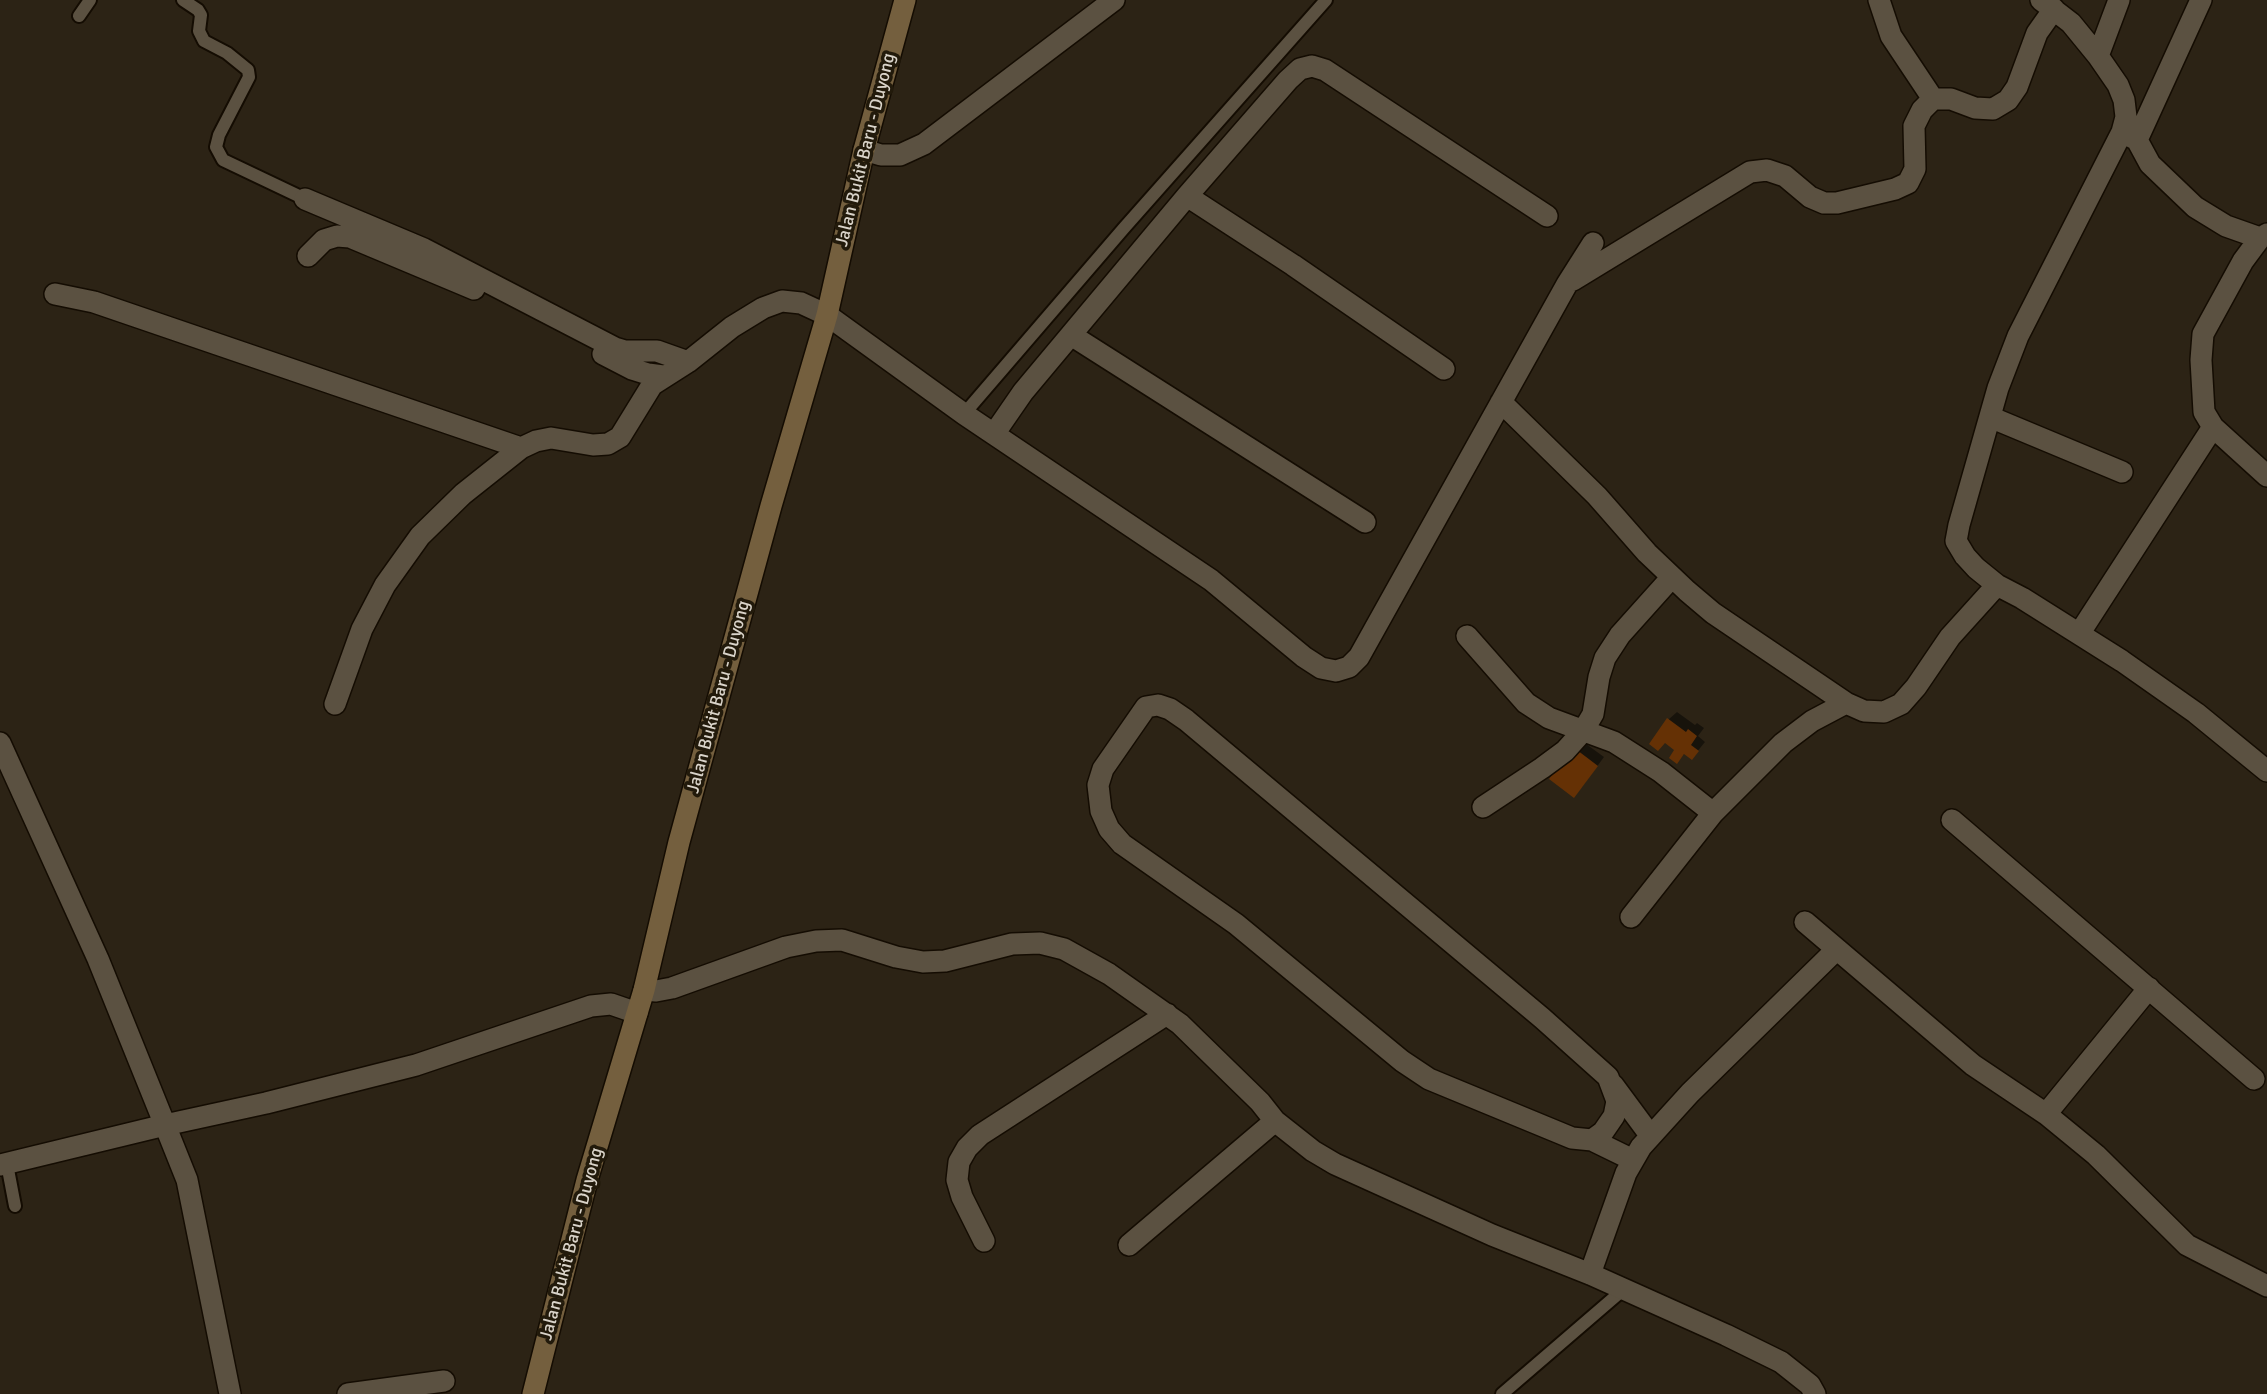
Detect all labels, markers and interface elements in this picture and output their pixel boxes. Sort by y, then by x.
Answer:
street label: Jalan Bukit Baru - Duyong [831,51,901,249]
street label: Jalan Bukit Baru - Duyong [683,598,755,796]
street label: Jalan Bukit Baru - Duyong [536,1145,608,1343]

